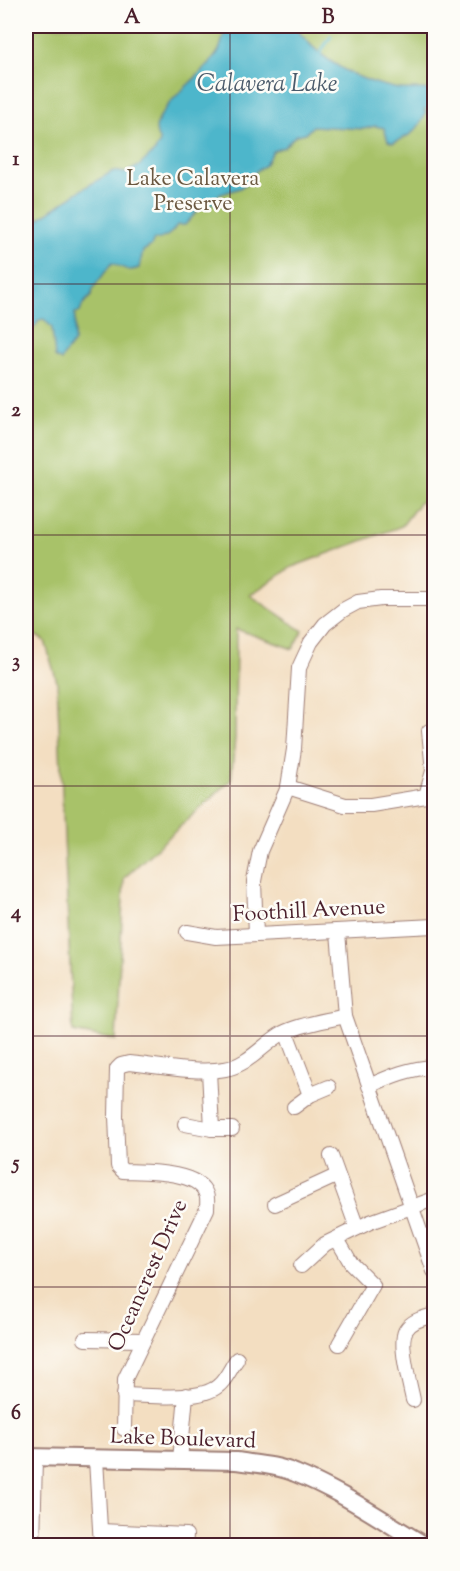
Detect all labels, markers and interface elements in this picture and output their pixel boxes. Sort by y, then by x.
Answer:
text: A [124,4,141,33]
text: B [322,4,335,33]
water label: Calavera Lake [197,68,337,102]
text: 1 [13,146,20,175]
park label: Lake Calavera Preserve [127,164,259,221]
text: 2 [11,397,21,426]
text: 3 [12,648,20,677]
street label: Foothill Avenue [232,892,386,932]
text: 4 [10,899,21,928]
text: 5 [11,1150,20,1179]
street label: Oceancrest Drive [101,1195,197,1357]
text: 6 [11,1400,21,1429]
street label: Lake Boulevard [109,1421,257,1459]

